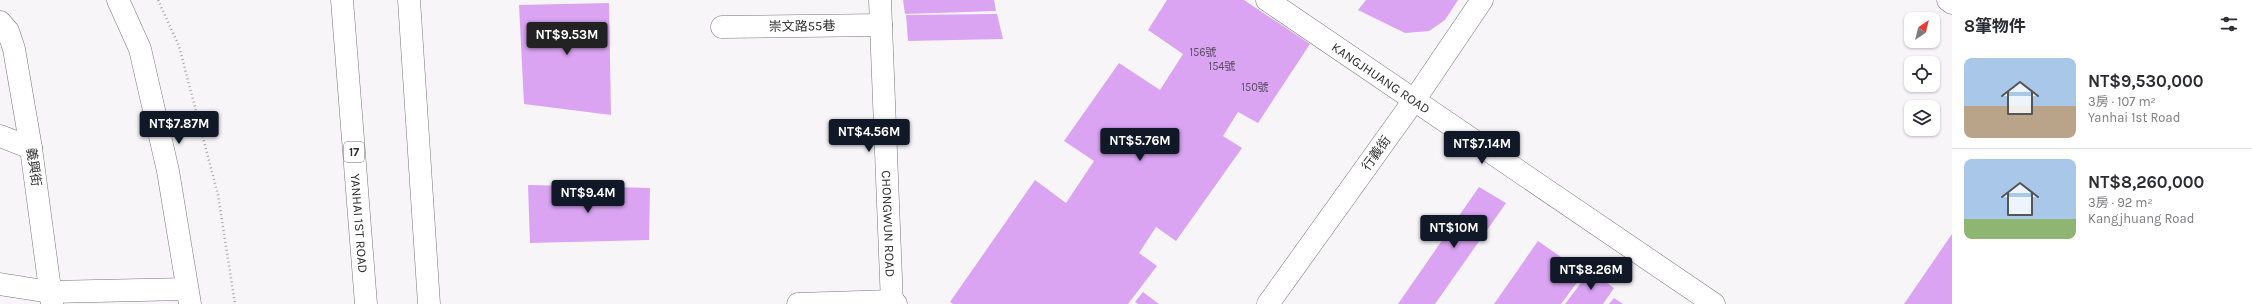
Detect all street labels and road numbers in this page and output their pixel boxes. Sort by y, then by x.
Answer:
street label: 崇文路55巷 [769,18,835,34]
street label: KANGJHUANG ROAD [1329,39,1433,116]
street label: 行義街 [1358,133,1394,173]
road number: 17 [344,142,364,162]
street label: 義興街 [24,147,44,187]
street label: CHONGWUN ROAD [879,170,898,278]
street label: YANHAI 1ST ROAD [348,173,371,274]

